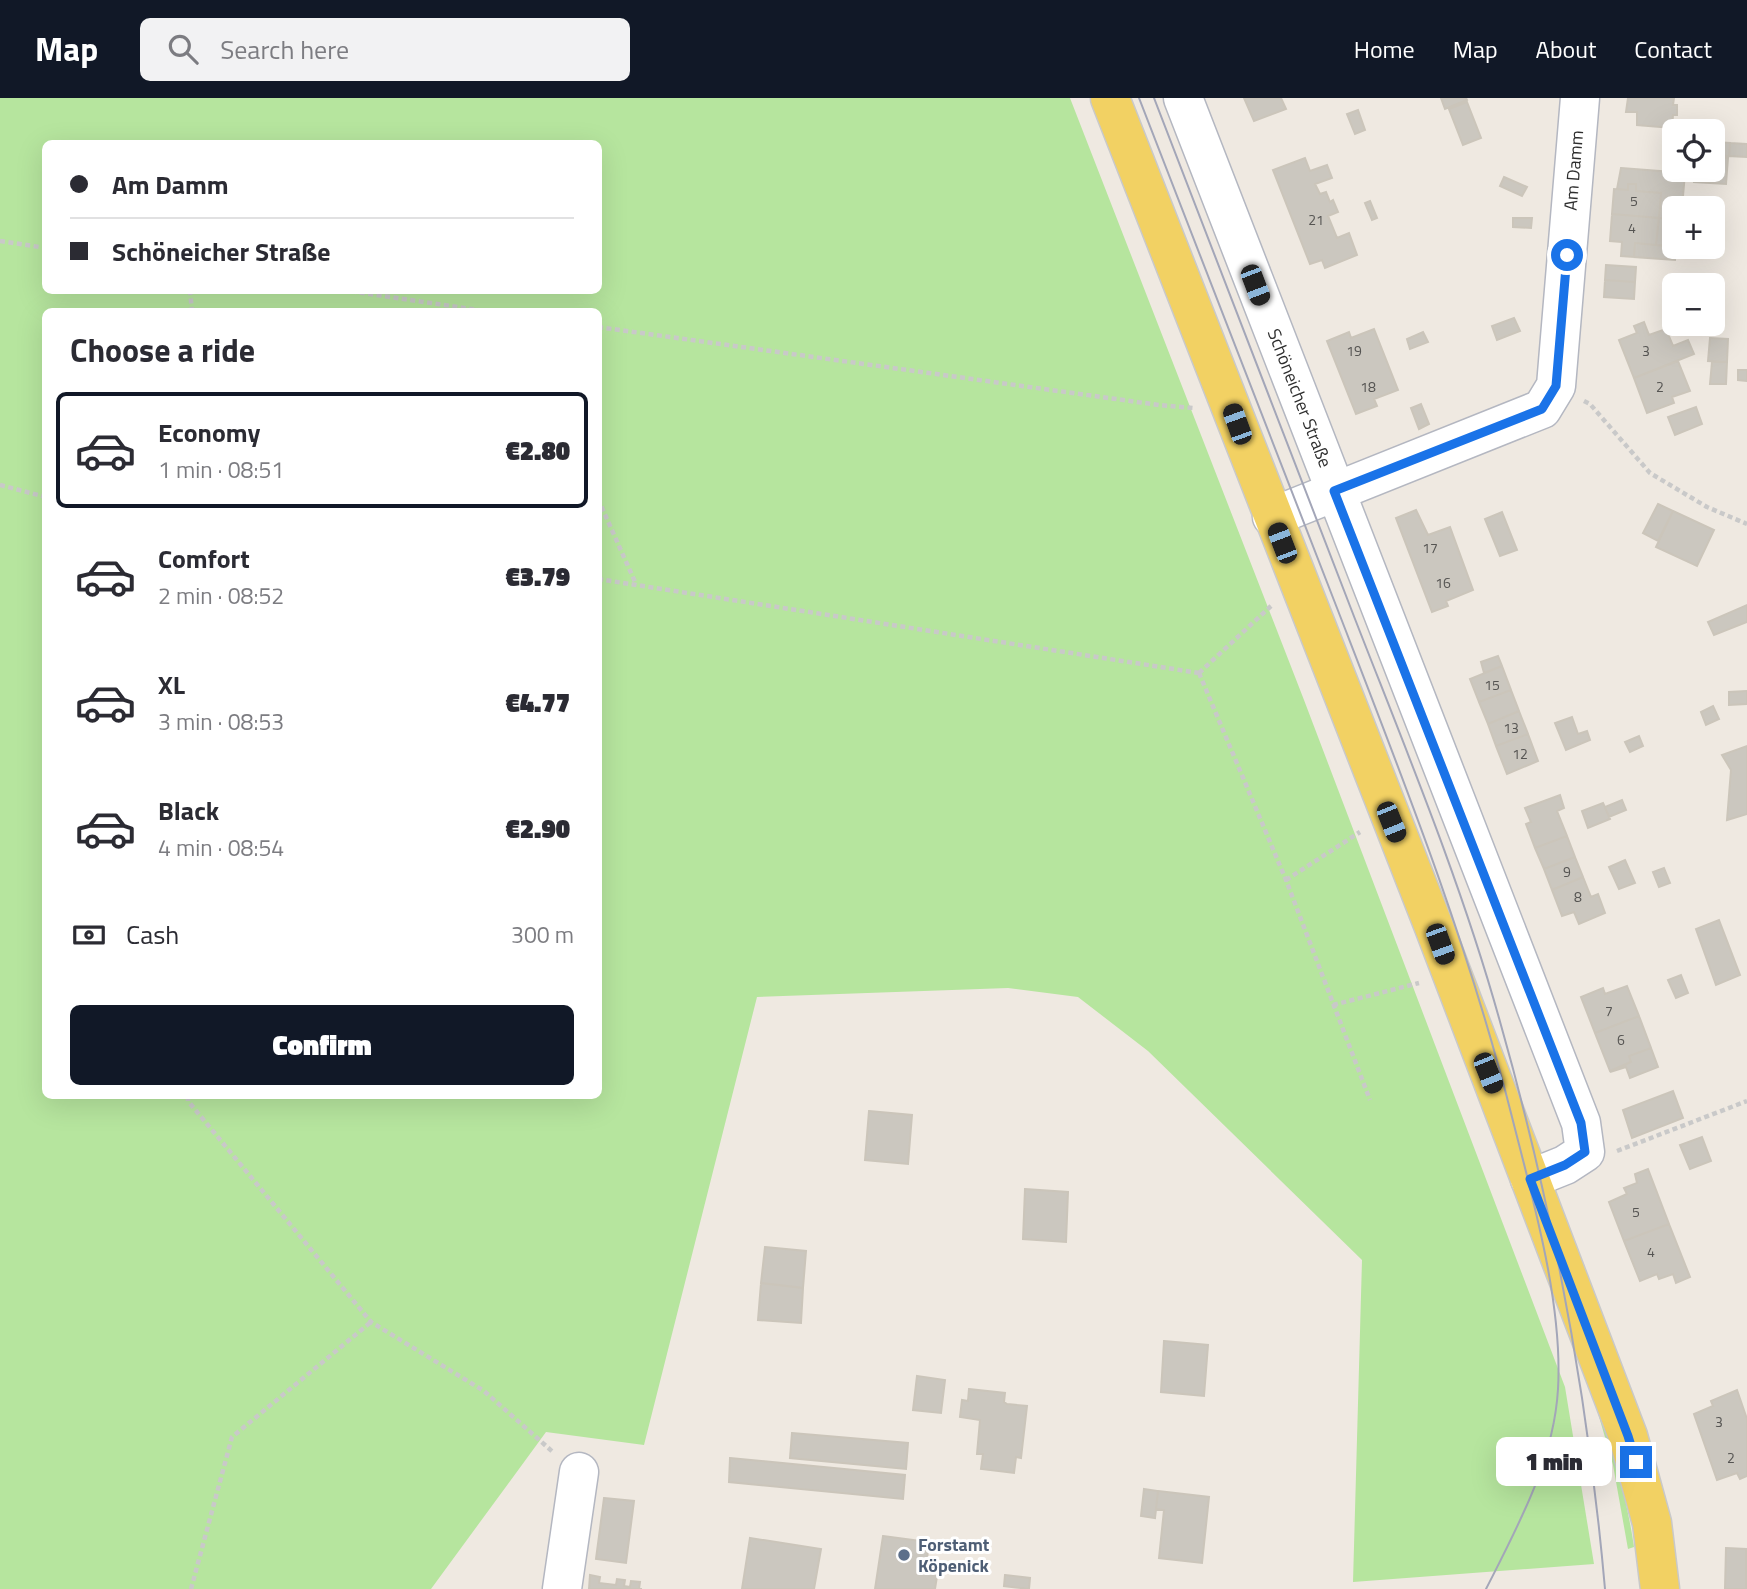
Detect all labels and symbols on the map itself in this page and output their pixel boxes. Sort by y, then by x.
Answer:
street label: Am Damm [1557,129,1590,212]
house number: 5 [1630,190,1638,211]
house number: 21 [1308,209,1324,230]
house number: 4 [1628,217,1636,238]
route start [1551,239,1583,271]
car [1238,262,1273,308]
street label: Schöneicher Straße [1261,325,1339,471]
house number: 19 [1346,340,1362,361]
house number: 3 [1642,340,1650,361]
house number: 18 [1360,376,1376,397]
house number: 2 [1656,376,1664,397]
car [1220,401,1255,447]
car [1265,520,1300,566]
house number: 17 [1422,537,1438,558]
house number: 16 [1435,572,1451,593]
house number: 15 [1484,674,1500,695]
house number: 13 [1503,717,1519,738]
house number: 12 [1512,743,1528,764]
car [1374,799,1409,845]
house number: 9 [1563,861,1571,882]
house number: 8 [1574,886,1582,907]
car [1423,921,1458,967]
house number: 7 [1605,1000,1613,1021]
house number: 6 [1617,1029,1625,1050]
car [1471,1050,1506,1096]
house number: 5 [1632,1201,1640,1222]
house number: 4 [1647,1241,1655,1262]
house number: 3 [1715,1411,1723,1432]
callout: 1 min [1496,1438,1612,1486]
route end [1620,1446,1652,1478]
house number: 2 [1727,1447,1735,1468]
place label: Forstamt Köpenick [918,1531,990,1579]
marker: Forstamt Köpenick [896,1547,912,1563]

